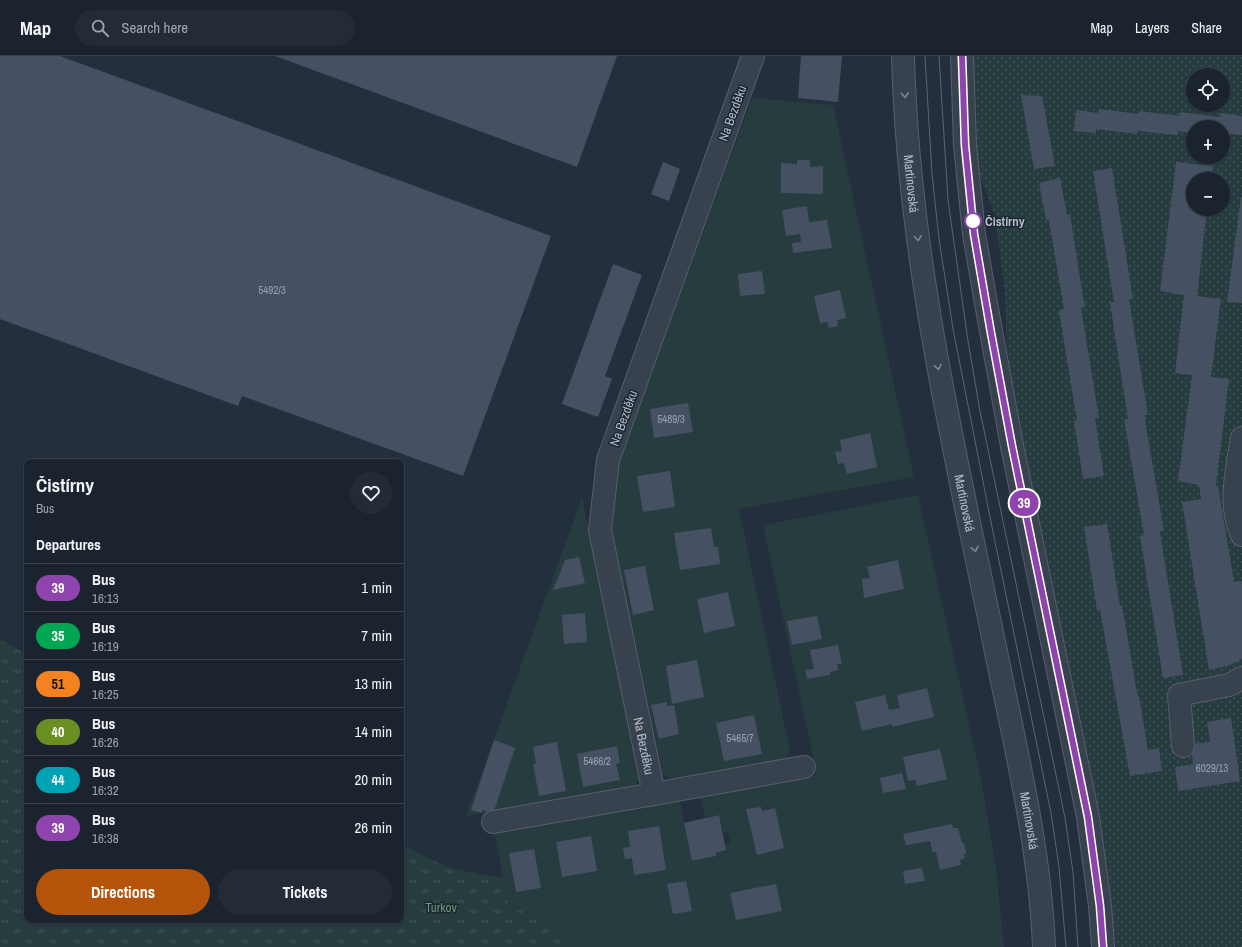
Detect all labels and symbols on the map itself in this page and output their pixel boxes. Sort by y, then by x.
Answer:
street label: Na Bezděku [715,83,750,143]
one-way arrow [900,92,909,98]
street label: Martinovská [900,154,923,214]
marker: Čistírny [964,212,982,230]
place label: Čistírny [985,213,1025,230]
one-way arrow [913,235,922,241]
house number: 5492/3 [258,283,286,297]
one-way arrow [933,364,942,370]
street label: Na Bezděku [606,388,641,448]
house number: 5489/3 [657,412,685,426]
street label: Martinovská [950,473,979,534]
line badge: 39 [1006,490,1042,516]
one-way arrow [970,546,978,552]
street label: Na Bezděku [630,716,658,776]
house number: 5465/7 [726,731,754,745]
house number: 5466/2 [583,754,611,768]
house number: 6029/13 [1196,761,1228,775]
street label: Martinovská [1016,790,1042,851]
park label: Turkov [425,899,458,916]

